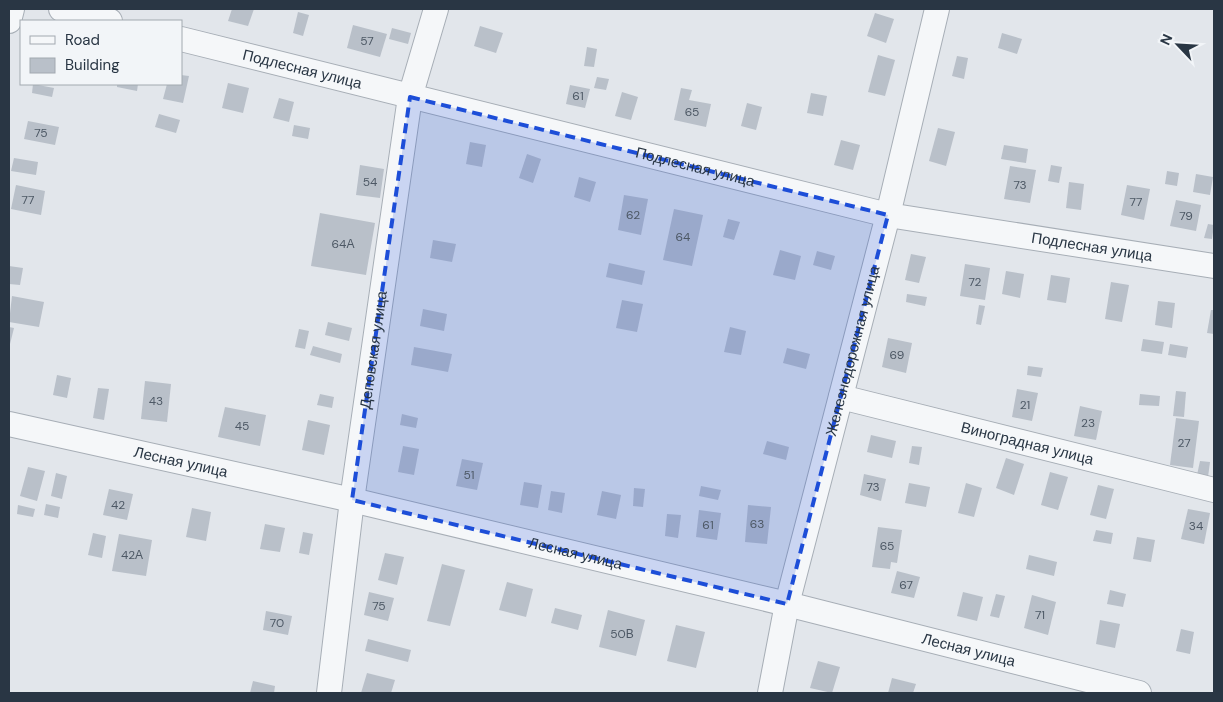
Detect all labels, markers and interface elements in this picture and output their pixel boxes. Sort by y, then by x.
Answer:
legend [20,20,182,85]
north arrow [1153,20,1203,70]
text: Road [65,30,100,50]
text: N [1156,31,1177,48]
house number: 57 [360,33,374,49]
street label: Подлесная улица [241,45,365,94]
text: Building [65,55,120,75]
house number: 61 [572,88,584,104]
house number: 65 [685,104,699,120]
house number: 75 [34,125,48,141]
street label: Подлесная улица [634,143,758,192]
house number: 54 [363,174,377,190]
house number: 73 [1013,177,1027,193]
house number: 77 [22,192,34,208]
house number: 77 [1130,194,1142,210]
house number: 62 [626,207,640,223]
house number: 79 [1179,208,1193,224]
street label: Подлесная улица [1030,228,1155,266]
house number: 64 [676,229,690,245]
house number: 64А [332,236,354,252]
street label: Железнодорожная улица [821,263,885,438]
house number: 72 [968,274,982,290]
street label: Деповская улица [355,289,392,410]
house number: 69 [890,347,904,363]
house number: 43 [149,393,163,409]
house number: 21 [1020,397,1030,413]
house number: 23 [1081,415,1095,431]
street label: Виноградная улица [959,417,1096,470]
house number: 45 [235,418,249,434]
house number: 27 [1177,435,1191,451]
street label: Лесная улица [132,442,230,482]
house number: 51 [463,467,475,483]
house number: 73 [866,479,880,495]
house number: 42 [111,497,125,513]
house number: 63 [750,516,764,532]
house number: 61 [702,517,714,533]
house number: 34 [1189,518,1203,534]
street label: Лесная улица [527,533,625,574]
house number: 65 [880,538,894,554]
house number: 42А [121,547,143,563]
house number: 67 [899,577,913,593]
house number: 75 [372,598,386,614]
house number: 71 [1035,607,1045,623]
house number: 70 [270,615,284,631]
house number: 50В [610,626,634,642]
street label: Лесная улица [920,629,1018,672]

